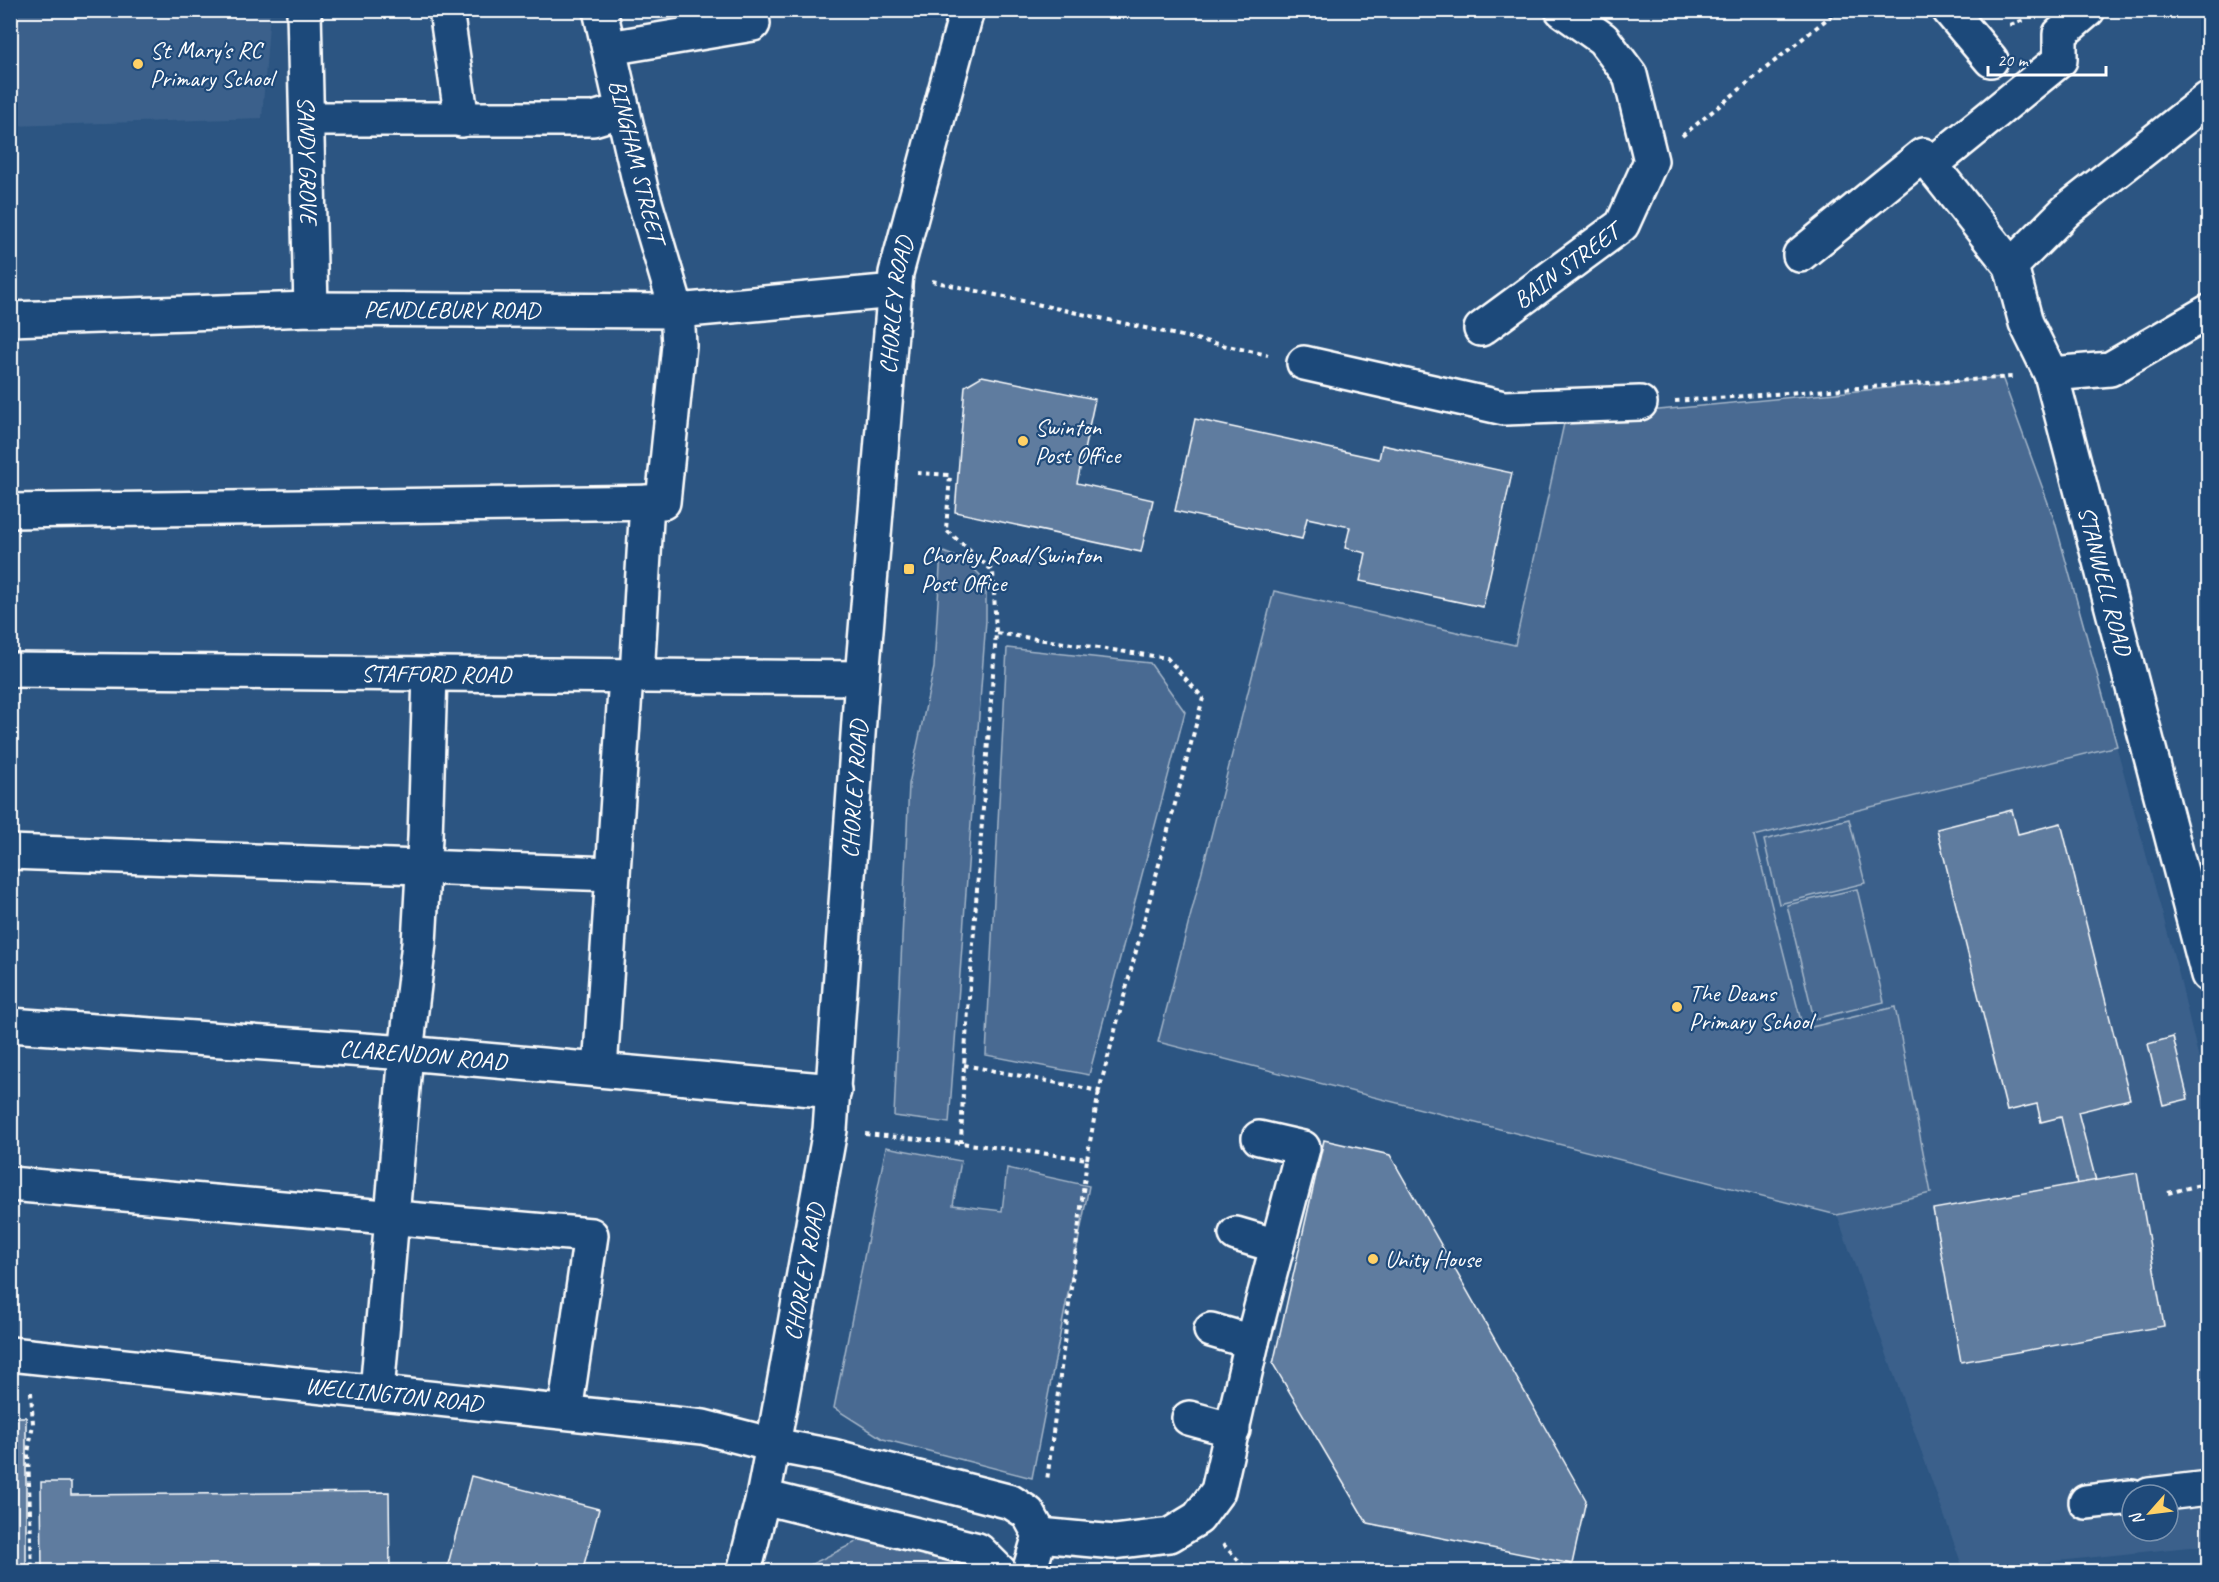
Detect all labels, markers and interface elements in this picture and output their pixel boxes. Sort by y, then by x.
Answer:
place label: St Mary's RC Primary School [150,35,277,93]
scale bar [1988,39,2106,77]
text: 20 m [1997,49,2030,71]
marker: St Mary's RC Primary School [131,57,145,71]
street label: BINGHAM STREET [602,77,673,251]
street label: SANDY GROVE [291,96,324,227]
street label: BAIN STREET [1507,214,1630,315]
street label: CHORLEY ROAD [873,231,921,375]
street label: PENDLEBURY ROAD [364,294,542,325]
place label: Swinton Post Office [1035,412,1122,470]
marker: Swinton Post Office [1016,434,1030,448]
street label: STANWELL ROAD [2071,503,2139,660]
place label: Chorley Road/Swinton Post Office [921,540,1103,598]
marker: Chorley Road/Swinton Post Office [902,562,916,576]
street label: STAFFORD ROAD [361,658,513,690]
street label: CHORLEY ROAD [834,717,874,859]
place label: The Deans Primary School [1689,978,1816,1036]
marker: The Deans Primary School [1670,1000,1684,1014]
street label: CLARENDON ROAD [338,1033,510,1077]
street label: CHORLEY ROAD [777,1199,832,1343]
place label: Unity House [1385,1244,1483,1274]
marker: Unity House [1366,1252,1380,1266]
street label: WELLINGTON ROAD [304,1370,486,1419]
north arrow [2120,1483,2180,1543]
text: N [2125,1508,2149,1529]

